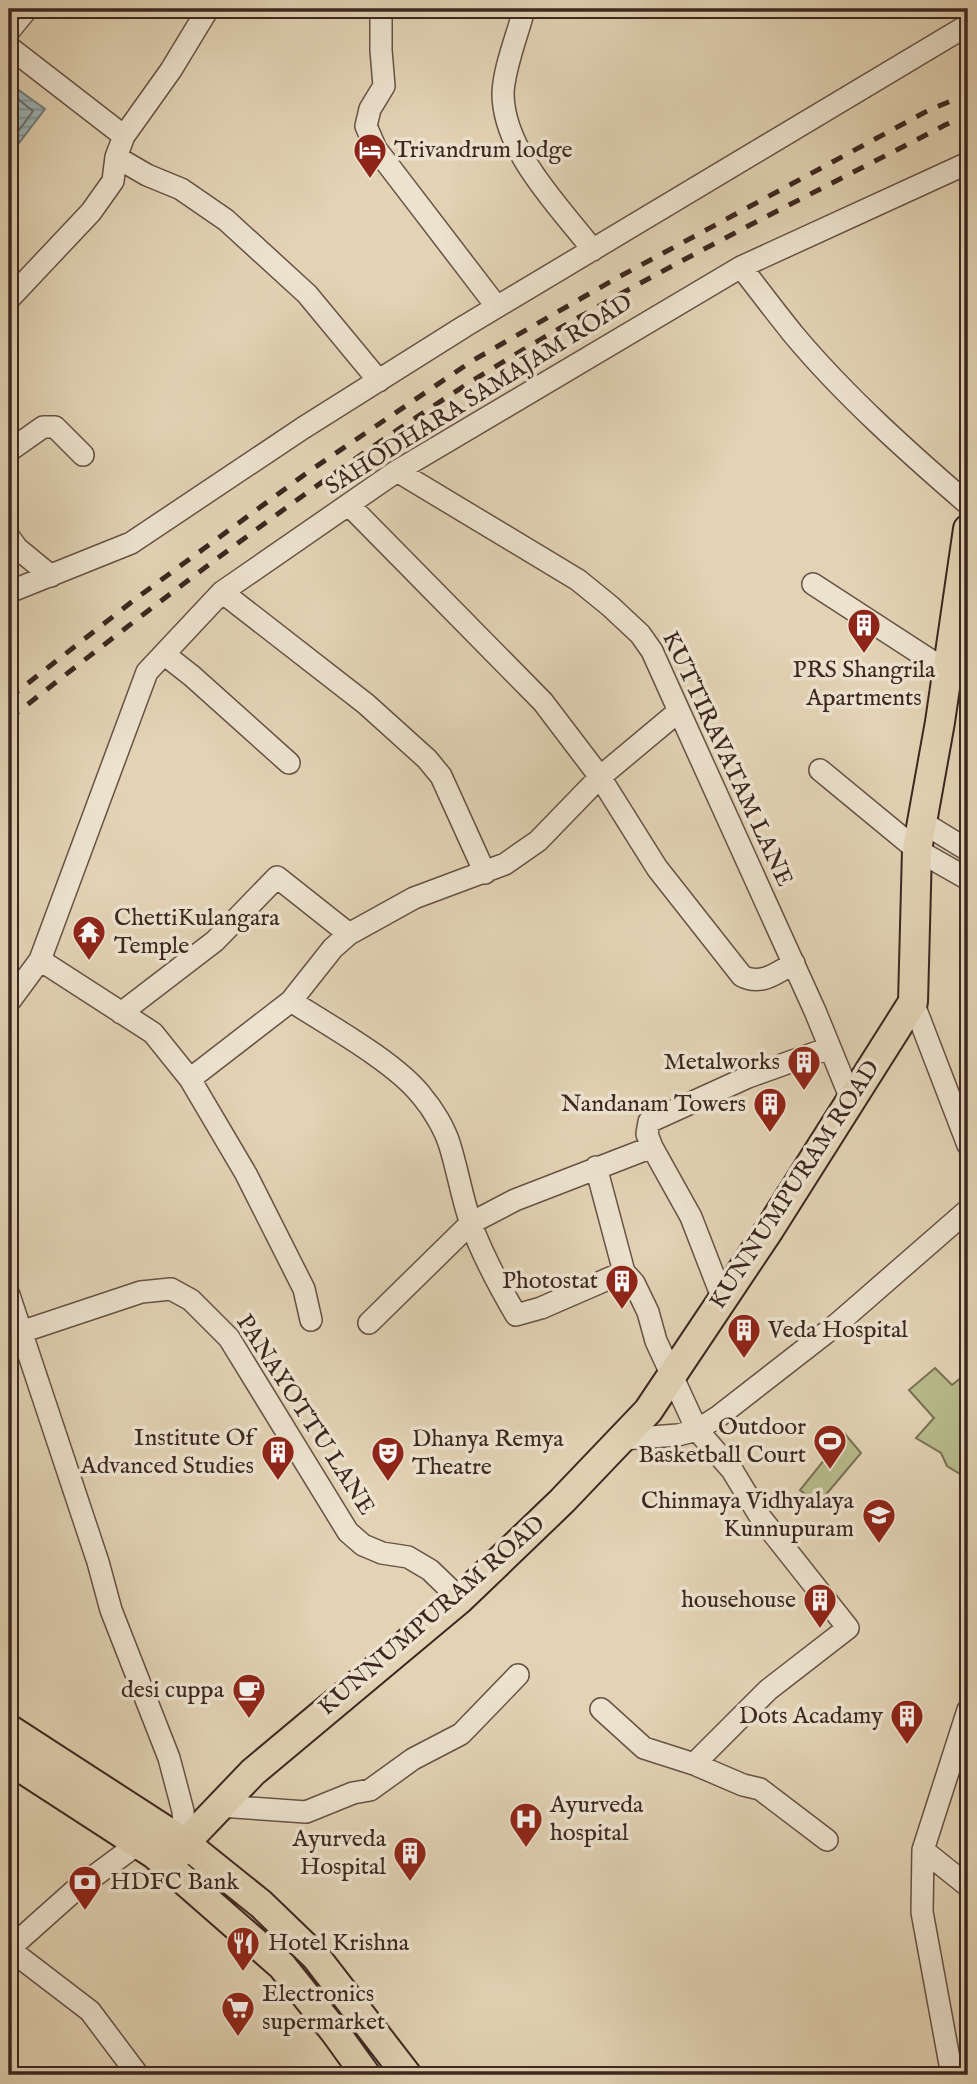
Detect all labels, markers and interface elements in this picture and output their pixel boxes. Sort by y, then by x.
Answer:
hotel icon: Trivandrum lodge [351,131,389,180]
place label: Trivandrum lodge [394,135,573,166]
street label: SAHODHARA SAMAJAM ROAD [320,287,638,503]
building icon: PRS Shangrila Apartments [845,606,883,655]
street label: KUTTIRAVATAM LANE [654,626,800,892]
place label: PRS Shangrila Apartments [793,655,936,714]
place label: ChettiKulangara Temple [114,903,280,962]
temple icon: ChettiKulangara Temple [70,913,108,962]
building icon: Metalworks [785,1043,823,1092]
place label: Metalworks [663,1047,780,1078]
street label: KUNNUMPURAM ROAD [703,1055,887,1315]
building icon: Nandanam Towers [751,1085,789,1134]
place label: Nandanam Towers [561,1089,746,1120]
building icon: Photostat [603,1262,641,1311]
place label: Photostat [502,1266,598,1297]
street label: PANAYOTTU LANE [228,1309,382,1521]
building icon: Veda Hospital [725,1311,763,1360]
place label: Veda Hospital [767,1315,908,1346]
place label: Outdoor Basketball Court [638,1412,806,1471]
sports icon: Outdoor Basketball Court [811,1422,849,1471]
place label: Institute Of Advanced Studies [79,1423,258,1482]
place label: Dhanya Remya Theatre [412,1424,564,1483]
building icon: Institute Of Advanced Studies [259,1433,297,1482]
theatre icon: Dhanya Remya Theatre [369,1434,407,1483]
place label: Chinmaya Vidhyalaya Kunnupuram [641,1486,855,1545]
school or university icon: Chinmaya Vidhyalaya Kunnupuram [860,1496,898,1545]
street label: KUNNUMPURAM ROAD [312,1509,552,1723]
building icon: househouse [801,1581,839,1630]
place label: househouse [681,1585,796,1616]
cafe icon: desi cuppa [230,1671,268,1720]
place label: desi cuppa [121,1675,225,1706]
building icon: Dots Acadamy [888,1697,926,1746]
place label: Dots Acadamy [739,1701,883,1732]
place label: Ayurveda hospital [549,1790,644,1849]
hospital icon: Ayurveda hospital [507,1800,545,1849]
place label: Ayurveda Hospital [292,1824,387,1883]
building icon: Ayurveda Hospital [391,1834,429,1883]
bank icon: HDFC Bank [66,1863,104,1912]
place label: HDFC Bank [110,1867,239,1898]
restaurant icon: Hotel Krishna [224,1924,262,1973]
place label: Hotel Krishna [268,1928,410,1959]
place label: Electronics supermarket [262,1979,385,2038]
supermarket icon: Electronics supermarket [219,1989,257,2038]

